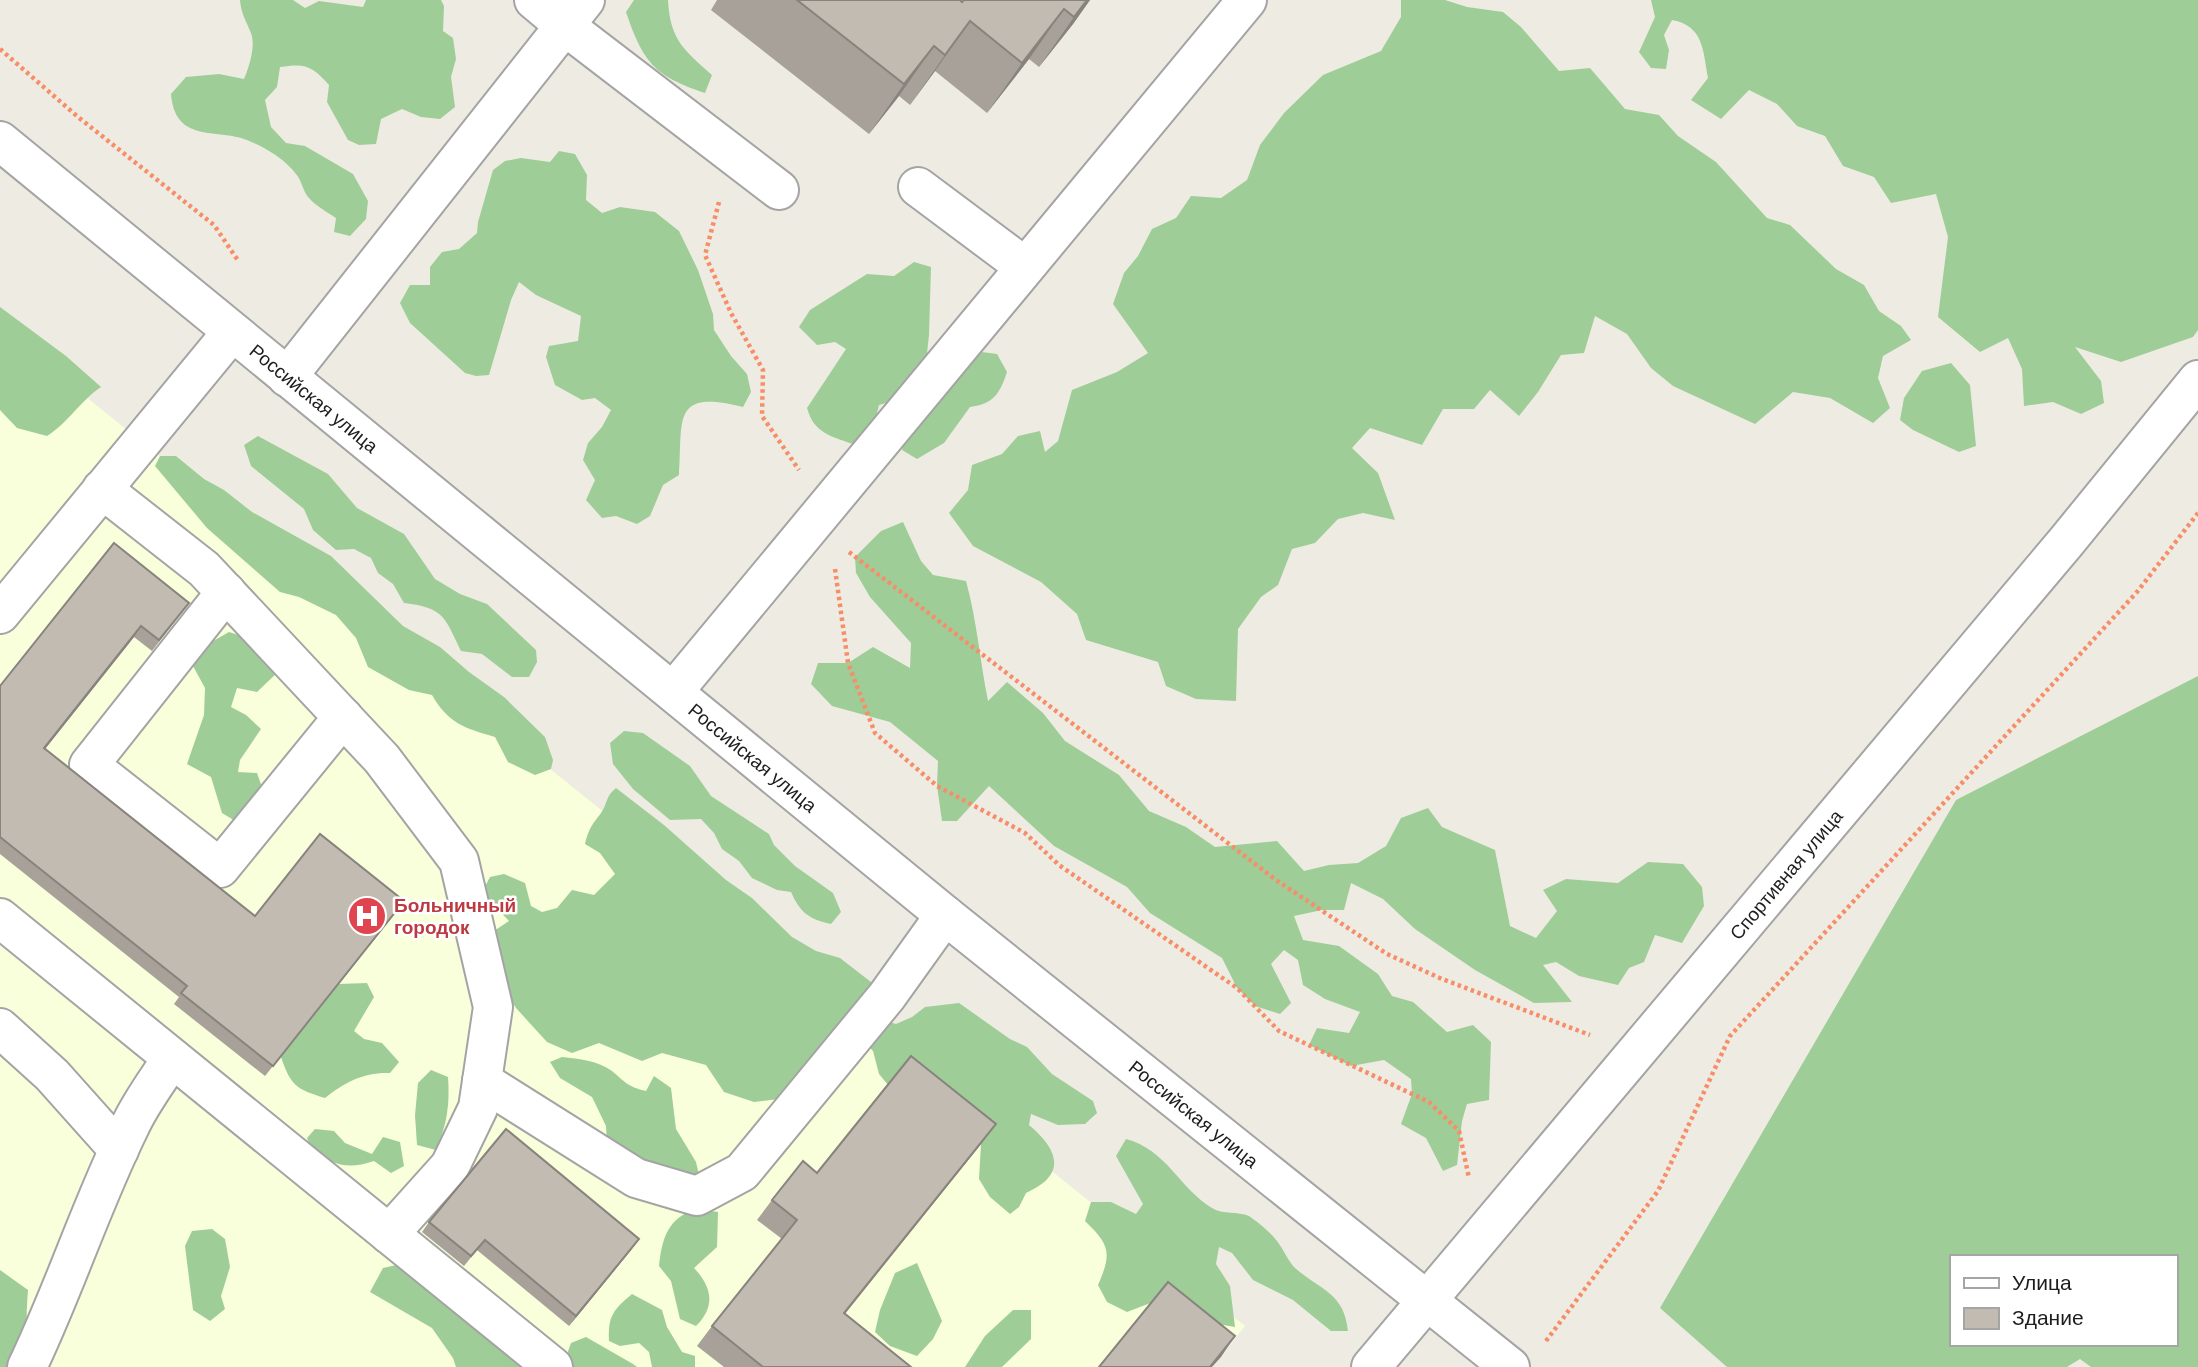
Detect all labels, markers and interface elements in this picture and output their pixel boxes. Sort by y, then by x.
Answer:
street label: Российская улица [245,338,384,459]
street label: Российская улица [683,697,823,818]
street label: Спортивная улица [1724,804,1848,945]
place label: Больничный городок [394,893,516,940]
hospital icon: Больничный городок [346,895,388,937]
street label: Российская улица [1124,1054,1264,1174]
legend [1950,1255,2177,1346]
text: Улица [2012,1269,2072,1297]
text: Здание [2012,1304,2084,1332]

